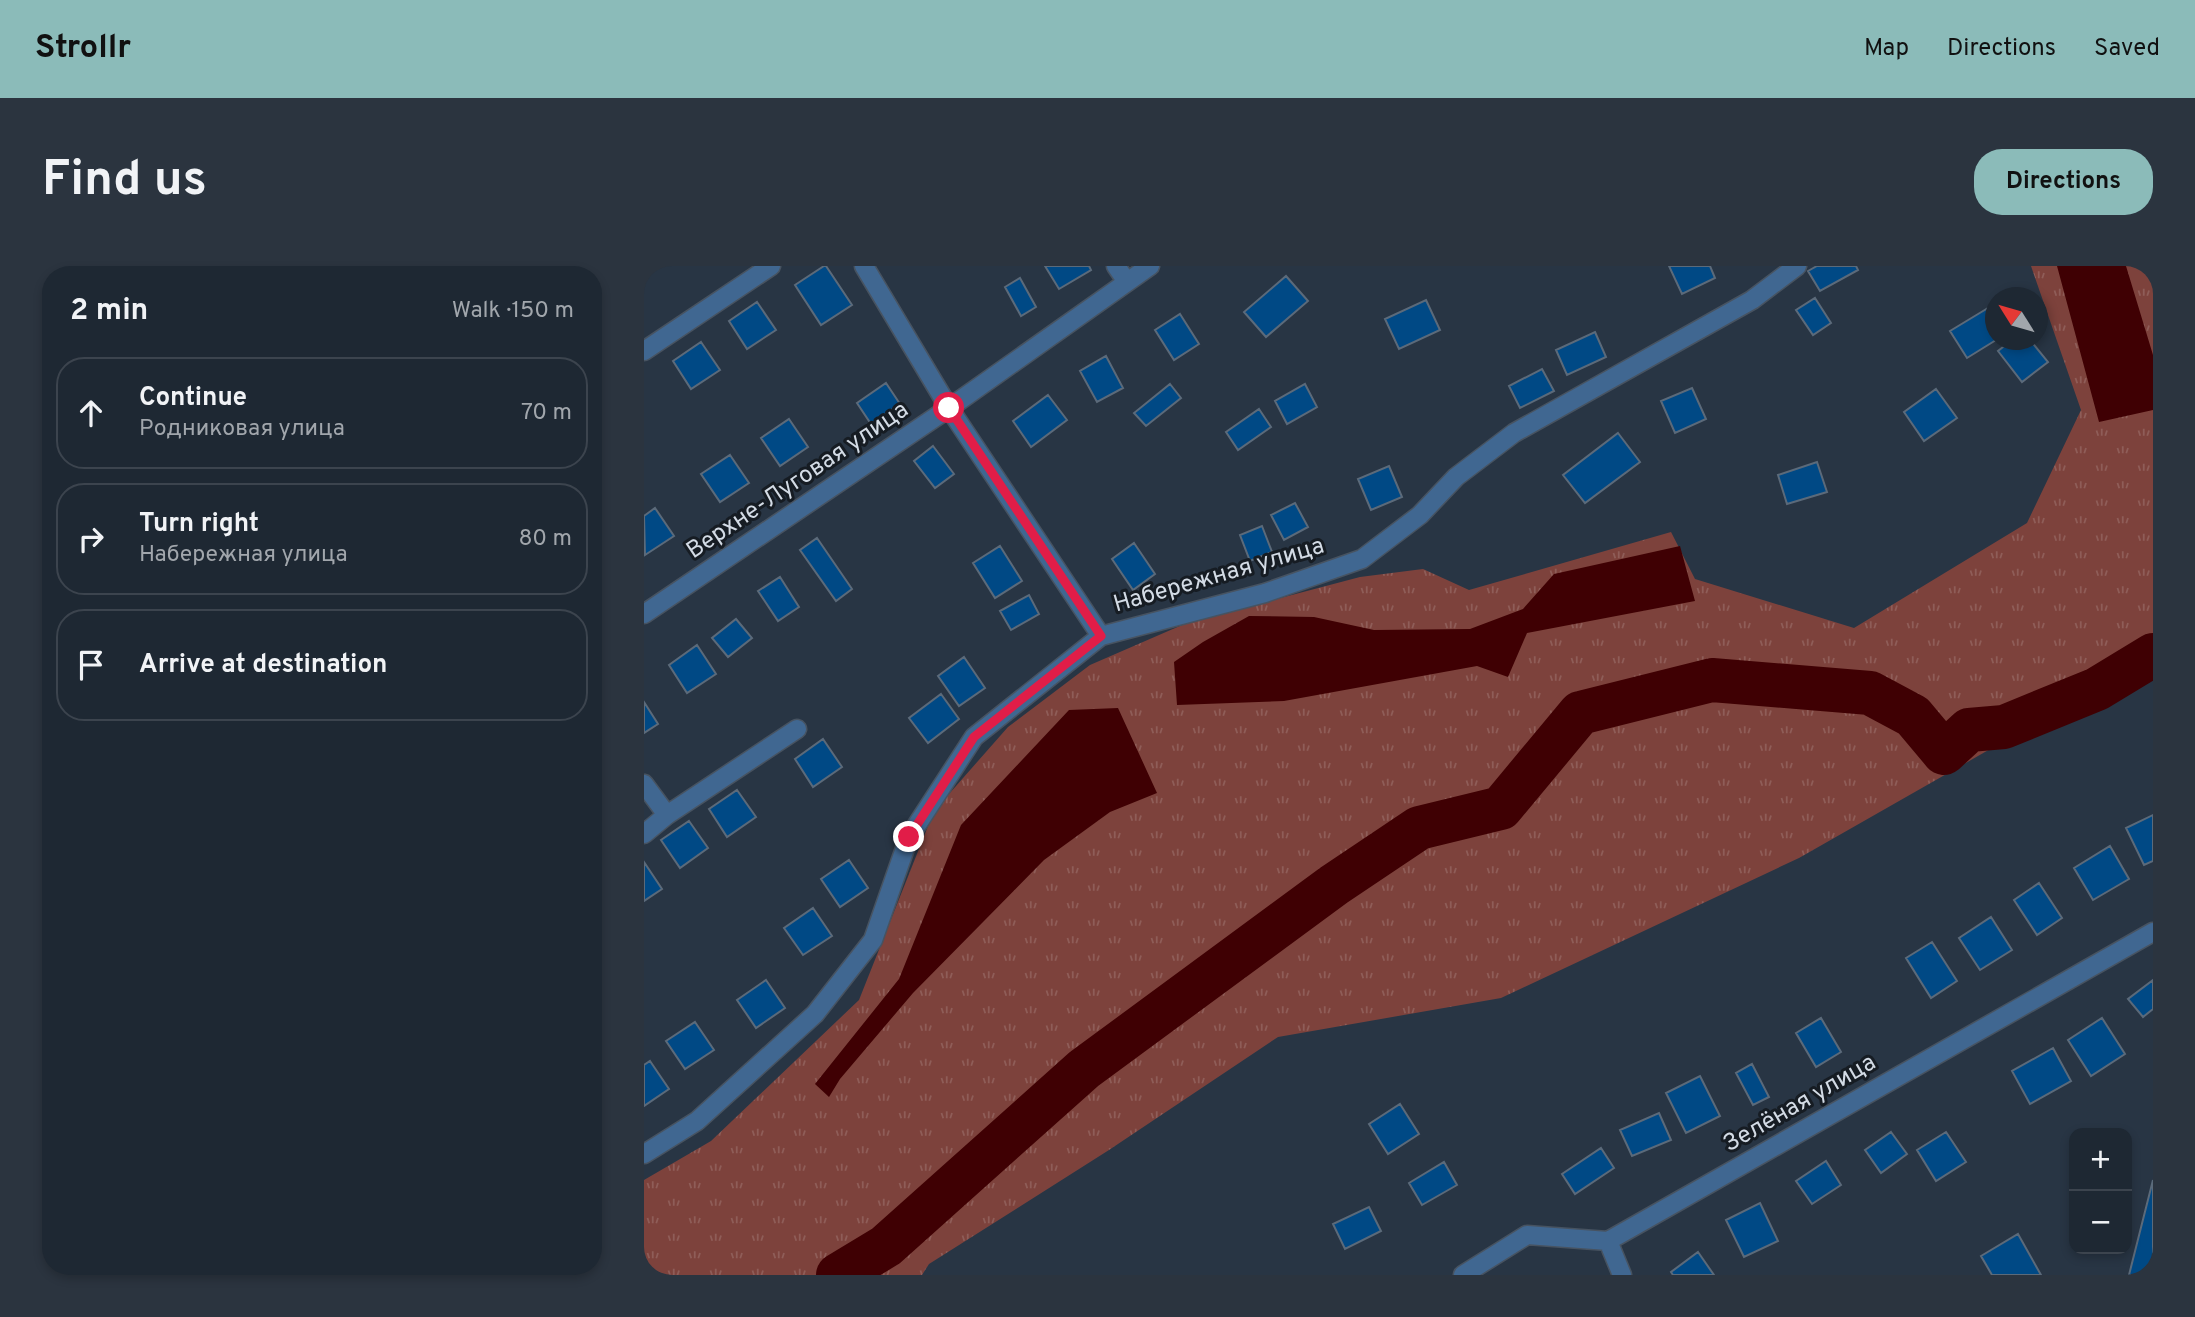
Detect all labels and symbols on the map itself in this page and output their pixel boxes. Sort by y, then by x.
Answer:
north arrow [1985,287,2048,350]
route start [933,392,964,423]
street label: Верхне-Луговая улица [681,395,915,567]
street label: Набережная улица [1110,532,1328,620]
route end [893,821,924,852]
street label: Зелёная улица [1718,1048,1882,1160]

